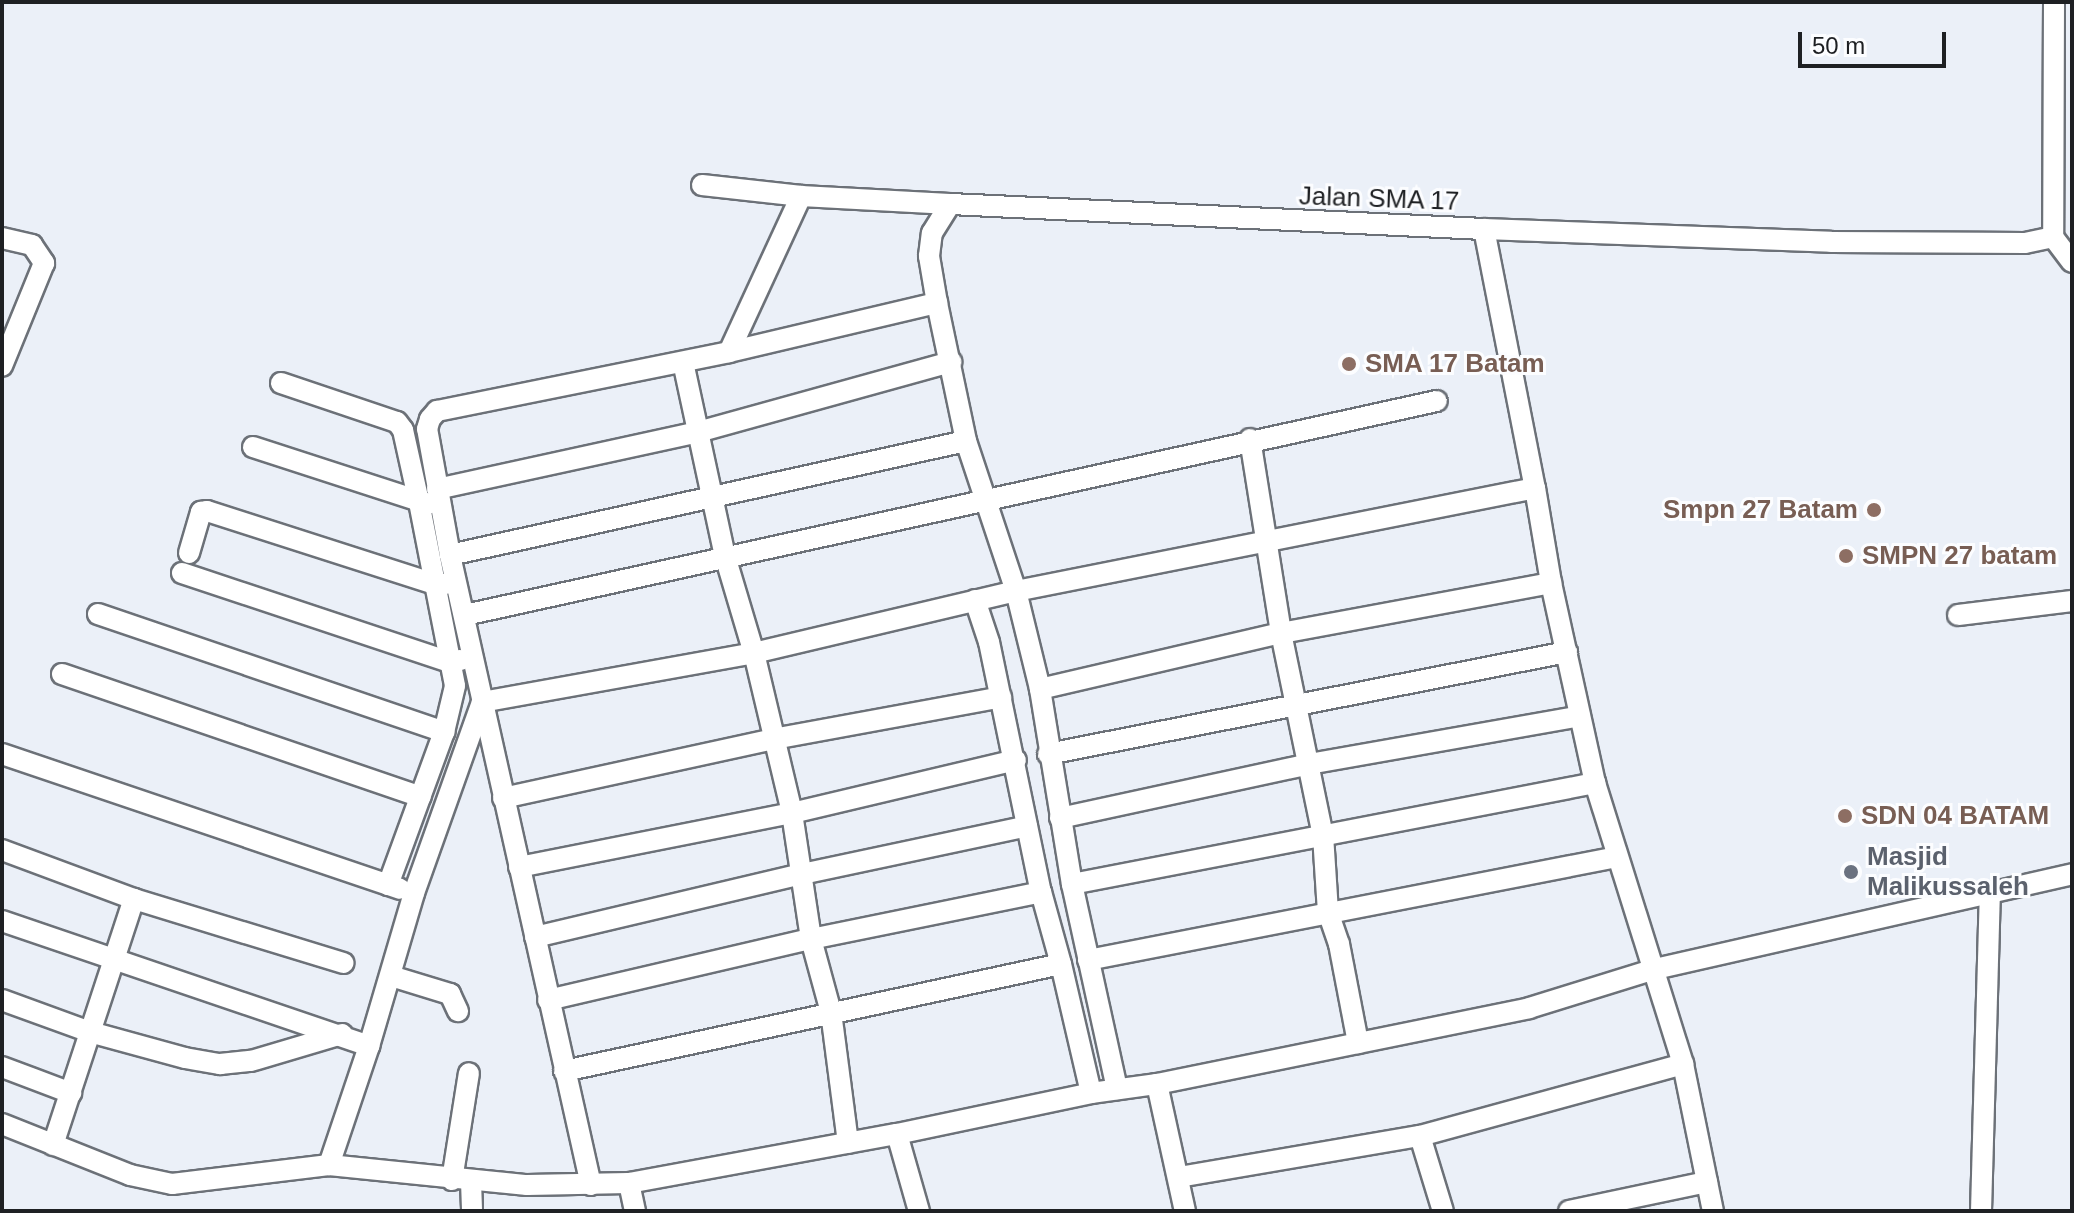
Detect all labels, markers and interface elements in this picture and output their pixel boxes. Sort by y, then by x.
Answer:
scale bar [1802,16,1950,66]
text: 50 m [1812,32,1865,59]
street label: Jalan SMA 17 [1298,181,1460,217]
place label: SMA 17 Batam [1365,348,1546,380]
marker: SMA 17 Batam [1340,355,1358,373]
place label: Smpn 27 Batam [1663,494,1858,526]
marker: Smpn 27 Batam [1865,501,1883,519]
place label: SMPN 27 batam [1862,540,2057,572]
marker: SMPN 27 batam [1837,547,1855,565]
place label: SDN 04 BATAM [1861,800,2049,832]
marker: SDN 04 BATAM [1836,807,1854,825]
place label: Masjid Malikussaleh [1867,841,2029,902]
marker: Masjid Malikussaleh [1842,863,1860,881]

